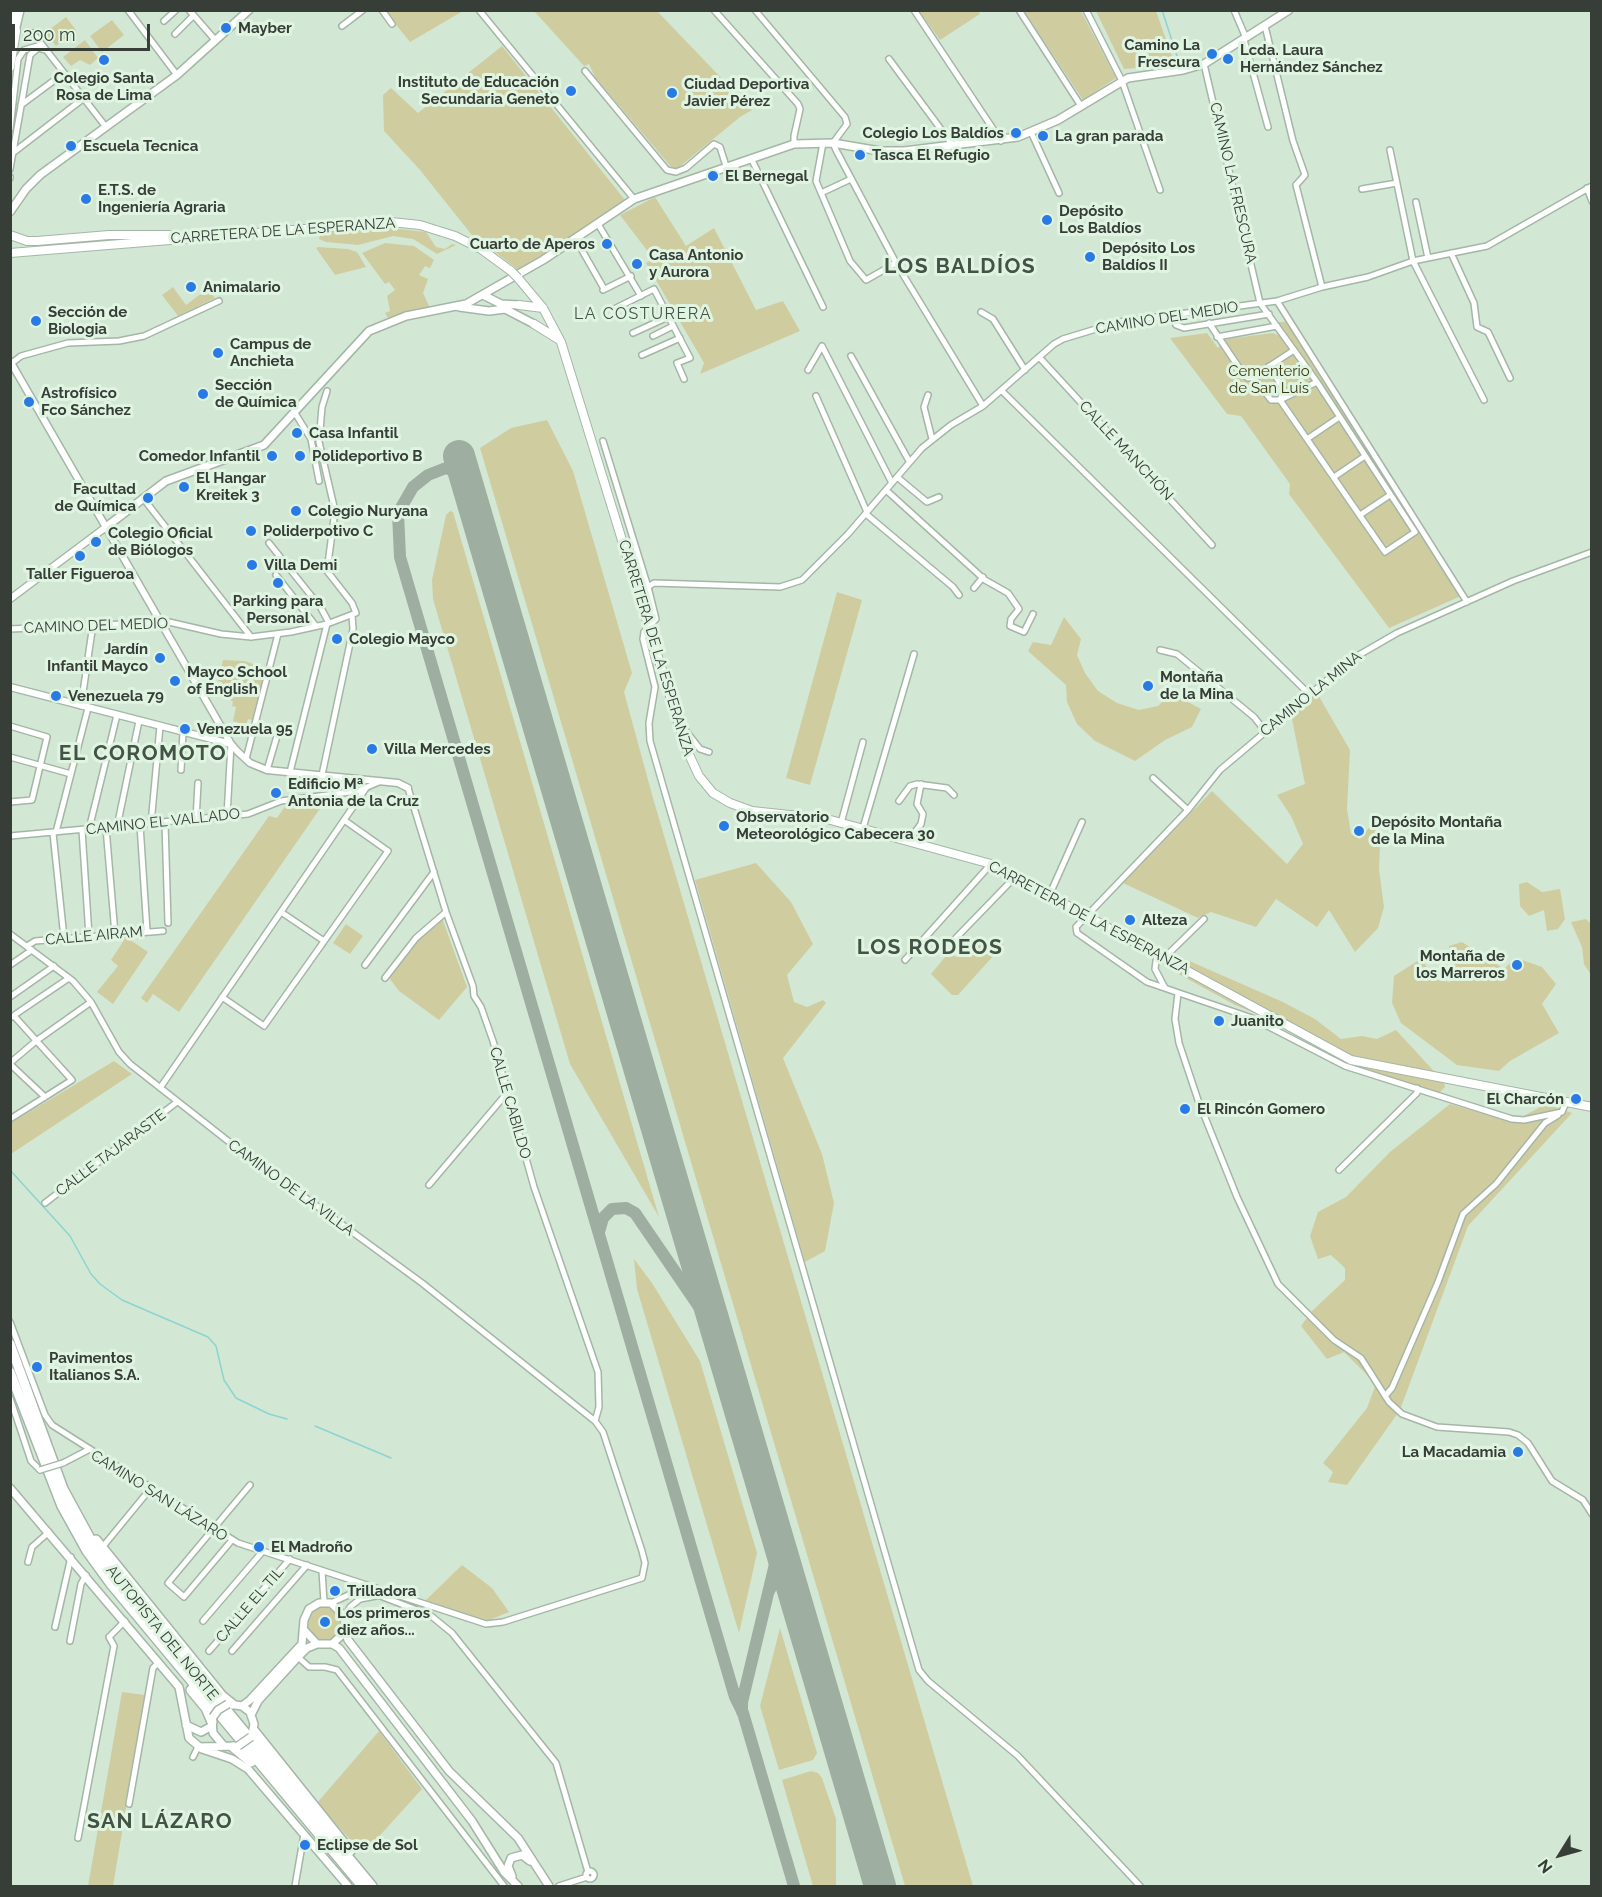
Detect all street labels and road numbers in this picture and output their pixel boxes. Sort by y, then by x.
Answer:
street label: CAMINO LA FRESCURA [1206,101,1260,265]
street label: CARRETERA DE LA ESPERANZA [170,214,396,248]
street label: CAMINO DEL MEDIO [1094,298,1240,338]
street label: CALLE MANCHÓN [1075,397,1177,505]
street label: CARRETERA DE LA ESPERANZA [614,538,698,758]
street label: CAMINO DEL MEDIO [24,614,168,638]
street label: CAMINO LA MINA [1257,648,1365,740]
street label: CAMINO EL VALLADO [85,805,241,839]
street label: CARRETERA DE LA ESPERANZA [985,857,1193,979]
street label: CALLE AIRAM [45,923,143,949]
street label: CALLE CABILDO [485,1045,535,1161]
street label: CALLE TAJARASTE [52,1106,170,1200]
street label: CAMINO DE LA VILLA [224,1136,358,1240]
street label: CAMINO SAN LÁZARO [87,1447,231,1545]
street label: AUTOPISTA DEL NORTE [102,1562,222,1704]
street label: CALLE EL TIL [212,1564,288,1646]

